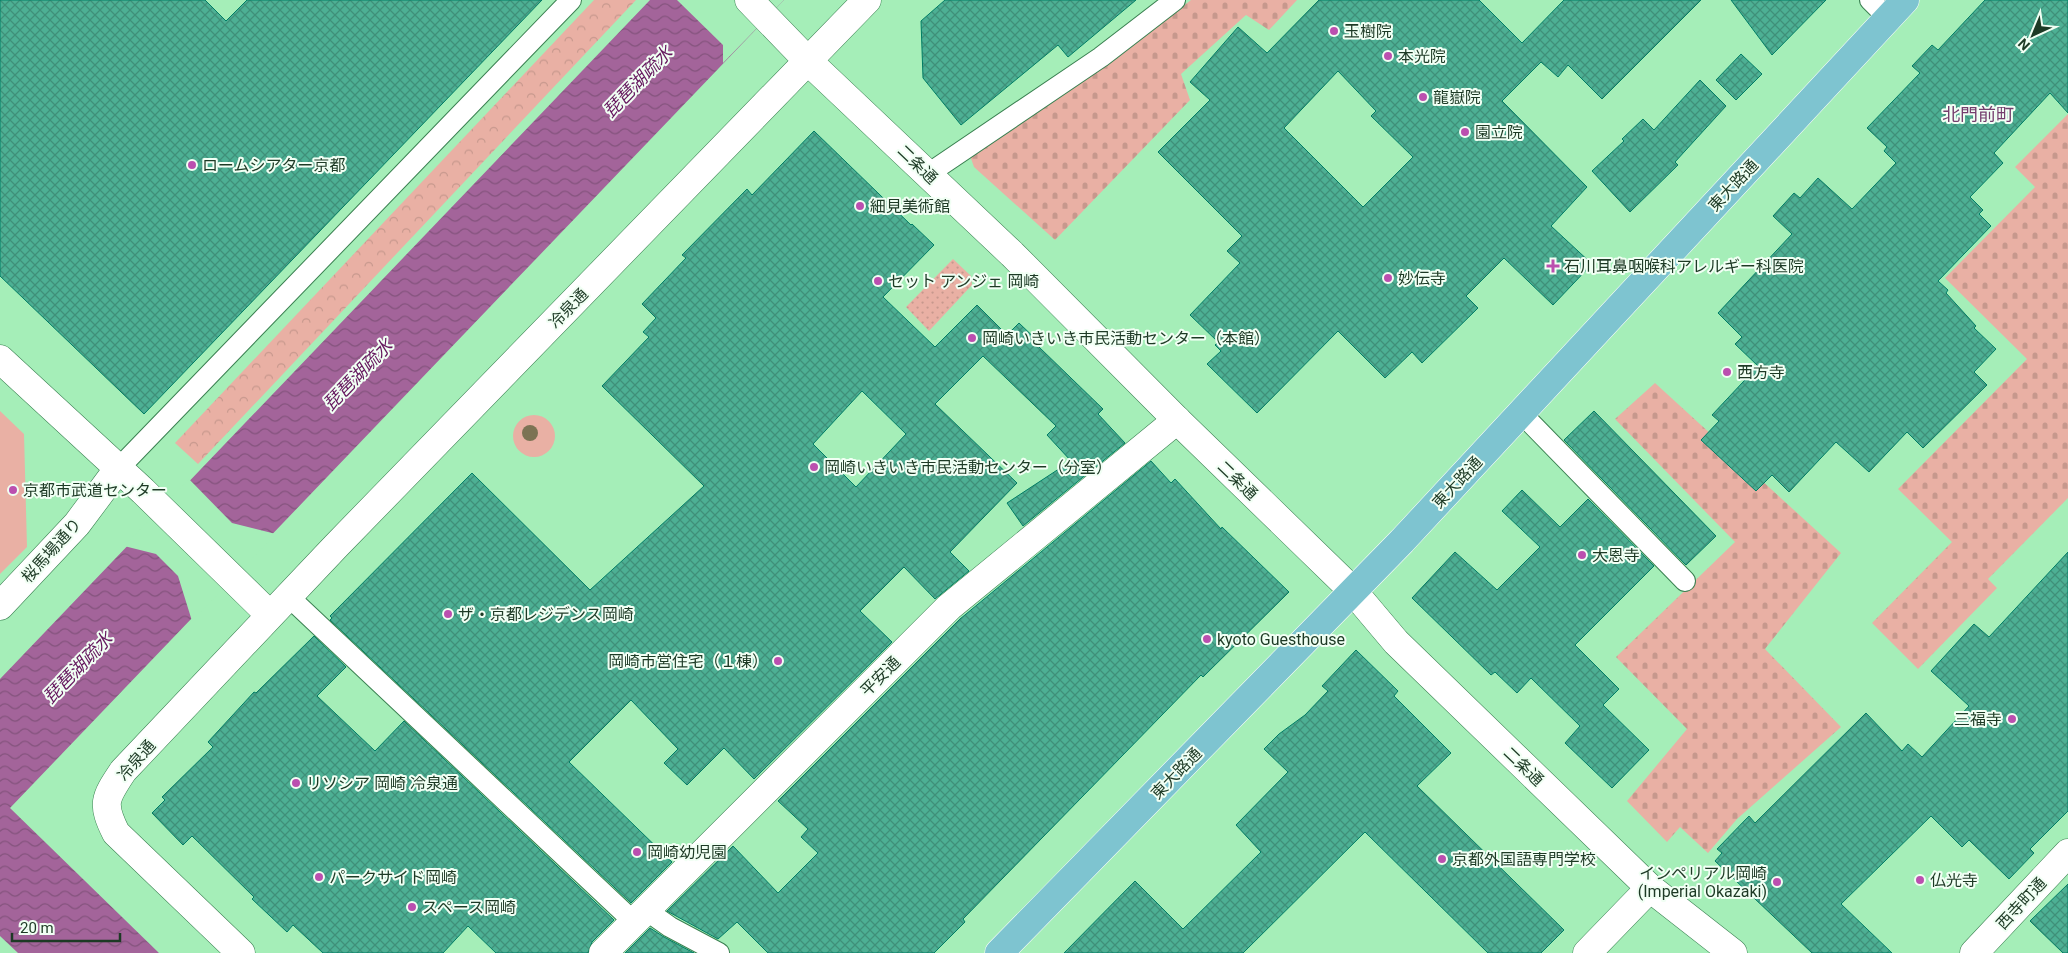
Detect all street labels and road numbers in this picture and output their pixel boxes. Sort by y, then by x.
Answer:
street label: 二条通 [894,141,942,188]
street label: 東大路通 [1705,155,1762,215]
street label: 冷泉通 [545,284,592,332]
street label: 東大路通 [1429,452,1486,512]
street label: 二条通 [1214,457,1262,504]
street label: 桜馬場通り [18,514,85,586]
street label: 平安通 [857,653,904,700]
street label: 冷泉通 [113,736,159,785]
street label: 二条通 [1500,743,1548,790]
street label: 東大路通 [1147,744,1205,803]
street label: 西寺町通 [1993,873,2050,933]

